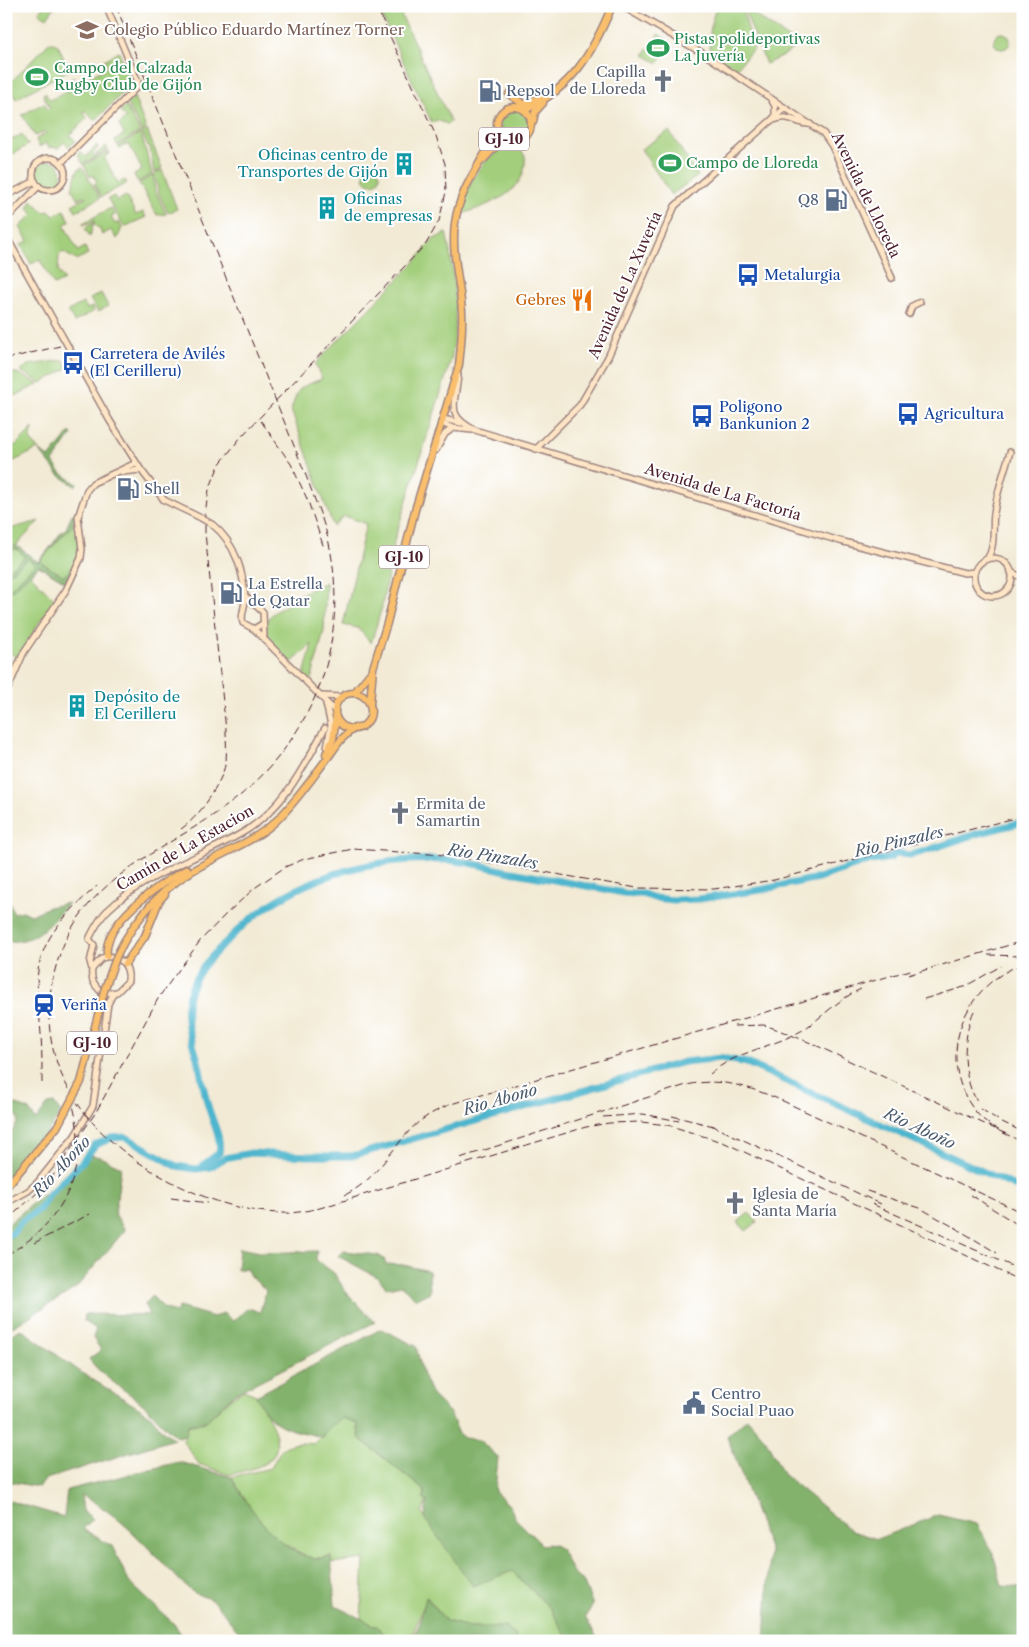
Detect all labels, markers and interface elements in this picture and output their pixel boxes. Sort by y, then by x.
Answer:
school or university icon: Colegio Público Eduardo Martínez Torner [74,17,100,43]
place label: Colegio Público Eduardo Martínez Torner [104,20,405,39]
place label: Pistas polideportivas La Juvería [674,29,820,65]
sports icon: Pistas polideportivas La Juvería [645,35,671,61]
place label: Campo del Calzada Rugby Club de Gijón [54,58,203,94]
place label: Capilla de Lloreda [569,62,646,98]
sports icon: Campo del Calzada Rugby Club de Gijón [24,64,50,90]
church icon: Capilla de Lloreda [650,68,676,94]
fuel station icon: Repsol [477,78,503,104]
place label: Repsol [506,81,555,100]
road number: GJ-10 [479,128,529,150]
street label: Avenida de Lloreda [827,128,905,261]
place label: Oficinas centro de Transportes de Gijón [238,145,389,181]
sports icon: Campo de Lloreda [657,150,683,176]
building icon: Oficinas centro de Transportes de Gijón [391,151,417,177]
place label: Campo de Lloreda [686,153,819,172]
fuel station icon: Q8 [823,187,849,213]
place label: Oficinas de empresas [344,189,433,225]
place label: Q8 [798,190,819,209]
building icon: Oficinas de empresas [314,195,340,221]
street label: Avenida de La Xuvería [583,208,666,362]
bus stop icon: Metalurgia [735,262,761,288]
place label: Metalurgia [764,265,841,284]
restaurant icon: Gebres [569,287,595,313]
place label: Gebres [515,290,566,309]
place label: Carretera de Avilés (El Cerilleru) [90,344,225,380]
bus stop icon: Carretera de Avilés (El Cerilleru) [60,350,86,376]
place label: Poligono Bankunion 2 [719,397,810,433]
bus stop icon: Agricultura [895,401,921,427]
bus stop icon: Poligono Bankunion 2 [689,403,715,429]
place label: Agricultura [923,404,1004,423]
street label: Avenida de La Factoría [642,458,804,524]
fuel station icon: Shell [115,476,141,502]
place label: Shell [144,479,180,498]
road number: GJ-10 [379,546,429,568]
place label: La Estrella de Qatar [248,574,323,610]
fuel station icon: La Estrella de Qatar [218,580,244,606]
place label: Depósito de El Cerilleru [94,687,180,723]
building icon: Depósito de El Cerilleru [64,693,90,719]
place label: Ermita de Samartin [416,794,486,830]
street label: Camín de La Estacion [113,800,257,895]
church icon: Ermita de Samartin [387,800,413,826]
water label: Rio Pinzales [850,821,946,861]
water label: Rio Pinzales [445,839,540,873]
station icon: Veriña [31,992,57,1018]
place label: Veriña [60,995,107,1014]
road number: GJ-10 [67,1032,117,1054]
water label: Rio Aboño [459,1079,540,1120]
water label: Rio Aboño [879,1102,959,1153]
water label: Rio Aboño [26,1131,94,1202]
place label: Iglesia de Santa María [752,1184,837,1220]
church icon: Iglesia de Santa María [722,1190,748,1216]
place label: Centro Social Puao [711,1384,794,1420]
public building icon: Centro Social Puao [681,1390,707,1416]

